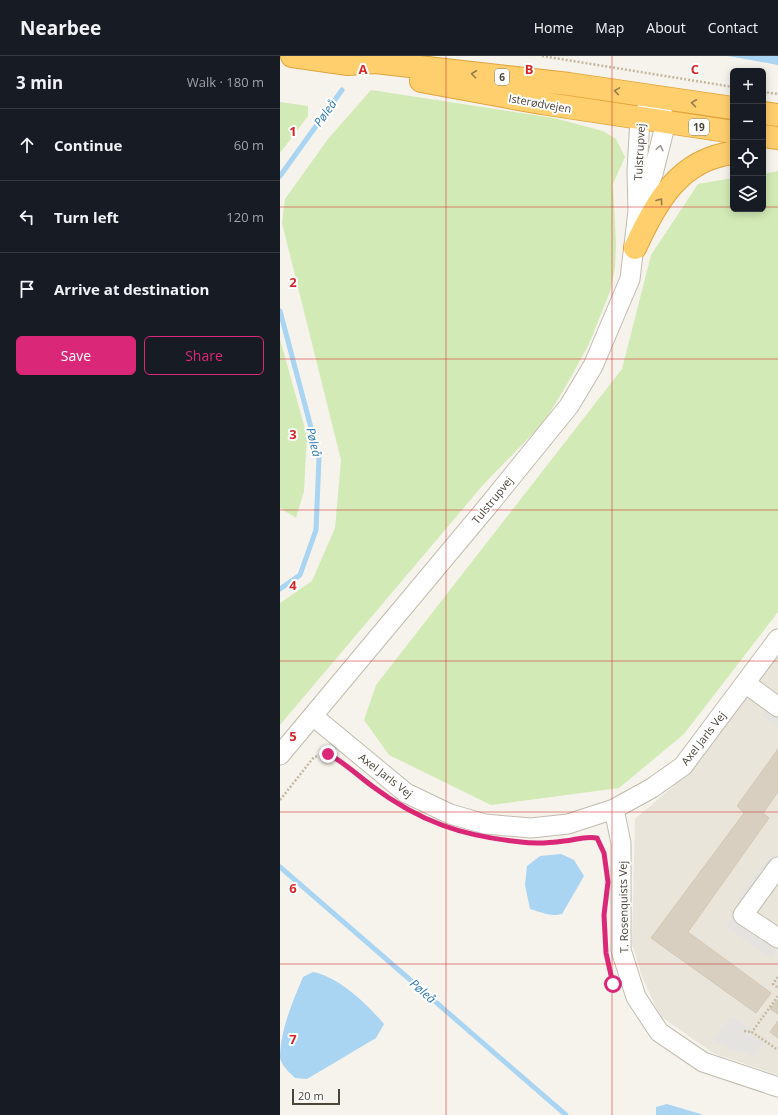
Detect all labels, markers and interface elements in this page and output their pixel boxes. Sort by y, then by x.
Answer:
text: Nearbee [20,15,101,41]
text: Home [534,18,573,37]
text: Map [595,18,624,37]
text: About [646,18,686,37]
text: Contact [708,18,758,37]
text: A [359,60,368,78]
text: B [525,60,534,78]
text: C [691,60,699,78]
map controls [730,68,766,212]
button: + [730,68,766,104]
one-way arrow [471,69,477,78]
road number: 6 [495,69,509,85]
text: 3 min [16,71,63,94]
text: Walk · 180 m [187,73,264,91]
one-way arrow [614,87,620,96]
street label: Isterødvejen [507,90,573,116]
water label: Pøleå [309,96,341,130]
one-way arrow [691,99,697,108]
button: − [730,104,766,140]
road number: 19 [689,119,709,135]
text: 1 [289,122,297,140]
street label: Tulstrupvej [630,123,648,181]
icon: ahead [16,134,38,156]
text: Continue [54,135,122,155]
text: 60 m [234,136,264,154]
button: locate [730,140,766,176]
one-way arrow [655,144,663,151]
button: layers [730,176,766,212]
one-way arrow [655,198,662,205]
icon: left [16,206,38,228]
text: Turn left [54,207,119,227]
text: 120 m [226,208,264,226]
text: 2 [289,273,297,291]
icon: arrive [16,278,38,300]
text: Arrive at destination [54,279,209,299]
button: Save [16,336,136,375]
button: Share [144,336,264,375]
text: 3 [289,425,297,443]
water label: Pøleå [302,426,326,458]
street label: Tulstrupvej [468,473,516,527]
text: 4 [289,576,297,594]
street label: Axel Jarls Vej [677,708,729,768]
text: 5 [289,727,297,745]
route end [319,745,337,763]
street label: Axel Jarls Vej [356,749,416,801]
street label: T. Rosenquists Vej [615,861,631,953]
text: 6 [289,879,297,897]
water label: Pøleå [406,975,440,1007]
route start [604,975,622,993]
text: 7 [289,1030,297,1048]
scale bar [292,1087,340,1106]
text: 20 m [298,1088,324,1103]

